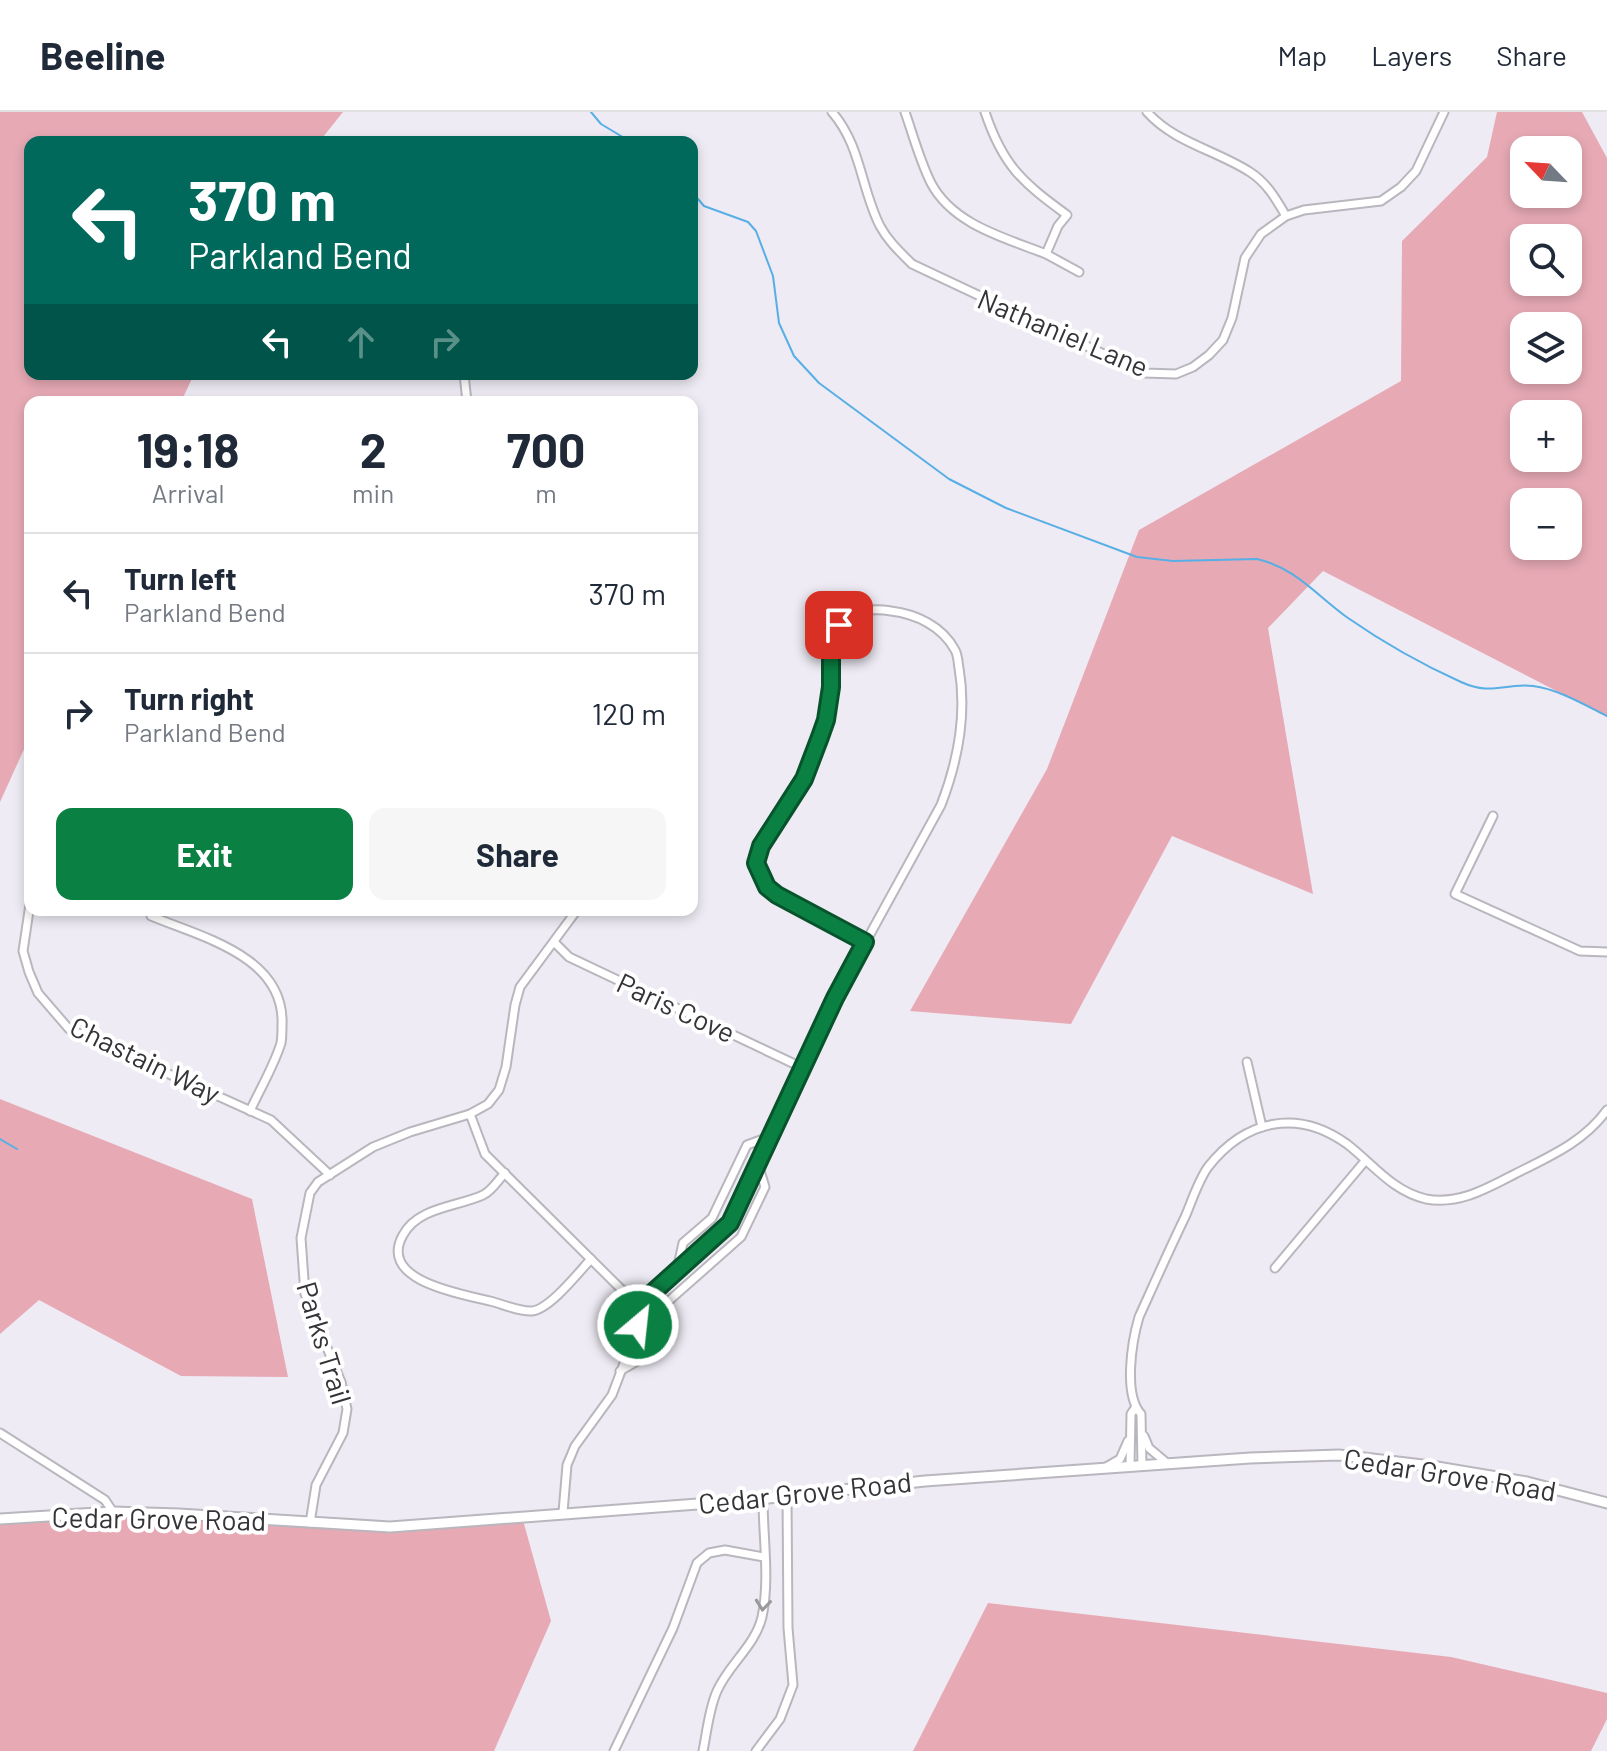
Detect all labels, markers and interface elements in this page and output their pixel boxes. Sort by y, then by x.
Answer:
text: Beeline [40,32,165,78]
text: Map [1277,38,1327,72]
text: Layers [1371,38,1452,72]
text: Share [1496,38,1567,72]
north arrow [1510,136,1582,208]
map controls [1510,136,1582,560]
text: 370 m [188,165,336,232]
icon: left [56,168,160,272]
button: search [1510,224,1582,296]
text: Parkland Bend [188,233,412,276]
street label: Nathaniel Lane [973,281,1154,383]
button: layers [1510,312,1582,384]
icon: left [255,320,299,364]
icon: ahead [339,320,383,364]
icon: right [423,320,467,364]
button: + [1510,400,1582,472]
text: 19:18 [137,420,240,478]
text: 2 [360,420,387,478]
text: 700 [507,420,585,478]
text: Arrival [152,477,224,508]
text: min [352,477,394,508]
text: m [535,477,557,508]
button: − [1510,488,1582,560]
text: Turn left [124,560,237,596]
icon: left [56,571,100,615]
text: 370 m [589,575,666,611]
pin [805,591,873,659]
text: Parkland Bend [124,596,286,627]
icon: arrive [817,603,861,647]
text: Turn right [124,680,254,716]
icon: right [56,691,100,735]
text: 120 m [592,695,666,731]
text: Parkland Bend [124,716,286,747]
button: Exit [56,808,353,900]
button: Share [369,808,666,900]
street label: Paris Cove [612,965,741,1049]
street label: Chastain Way [65,1008,226,1110]
street label: Parks Trail [290,1277,360,1408]
position arrow [596,1283,680,1367]
street label: Cedar Grove Road [1342,1440,1559,1508]
street label: Cedar Grove Road [696,1464,913,1520]
street label: Cedar Grove Road [52,1499,267,1537]
one-way arrow [754,1599,771,1612]

